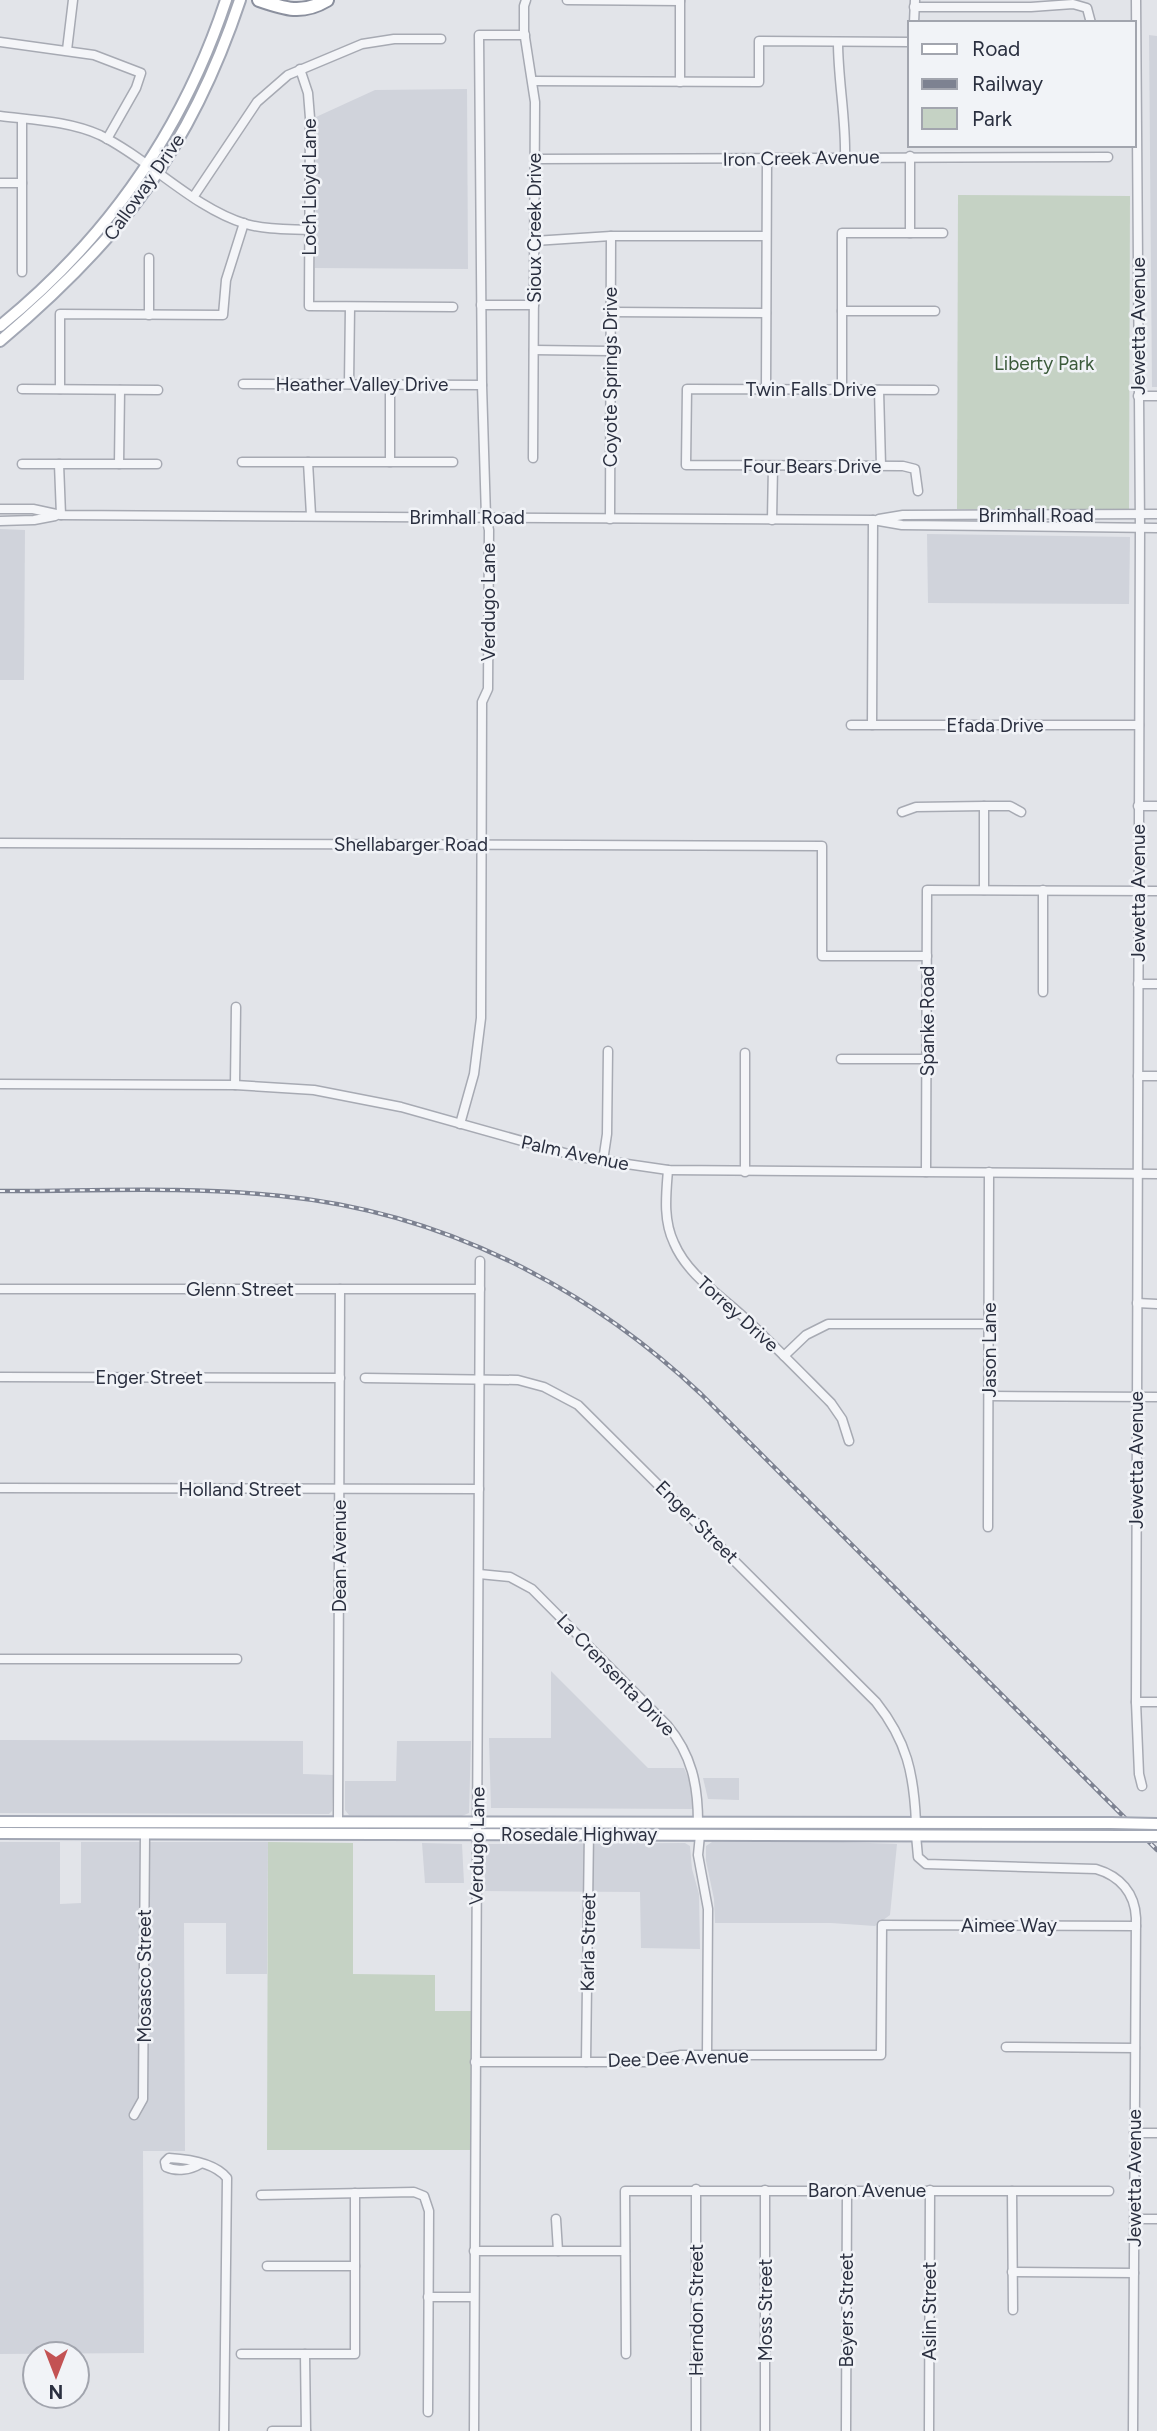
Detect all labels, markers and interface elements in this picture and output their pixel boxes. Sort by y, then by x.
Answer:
legend [908,21,1136,147]
text: Road [972,36,1020,61]
text: Railway [972,71,1043,96]
text: Park [972,106,1013,131]
street label: Loch Lloyd Lane [298,118,321,256]
street label: Calloway Drive [99,129,189,245]
street label: Iron Creek Avenue [722,145,880,171]
street label: Sioux Creek Drive [523,153,546,303]
street label: Jewetta Avenue [1127,257,1150,395]
street label: Coyote Springs Drive [599,287,622,467]
park label: Liberty Park [994,352,1095,375]
street label: Heather Valley Drive [276,373,448,396]
street label: Twin Falls Drive [746,378,876,401]
street label: Four Bears Drive [743,455,881,478]
street label: Brimhall Road [978,504,1094,527]
street label: Brimhall Road [409,506,525,529]
street label: Verdugo Lane [477,543,500,661]
street label: Efada Drive [946,714,1044,737]
street label: Jewetta Avenue [1127,824,1150,962]
street label: Shellabarger Road [334,833,488,856]
street label: Spanke Road [916,965,939,1077]
street label: Palm Avenue [519,1130,631,1176]
street label: Torrey Drive [692,1271,784,1357]
street label: Glenn Street [186,1278,294,1301]
street label: Jason Lane [978,1302,1001,1398]
street label: Enger Street [95,1366,203,1389]
street label: Jewetta Avenue [1125,1391,1148,1529]
street label: Enger Street [651,1476,743,1568]
street label: Holland Street [179,1478,301,1501]
street label: Dean Avenue [328,1500,351,1612]
street label: La Crensenta Drive [552,1609,680,1741]
street label: Verdugo Lane [464,1787,490,1905]
street label: Rosedale Highway [501,1823,657,1846]
street label: Karla Street [576,1892,600,1992]
street label: Mosasco Street [133,1909,156,2043]
street label: Aimee Way [961,1914,1057,1937]
street label: Dee Dee Avenue [607,2044,749,2072]
street label: Jewetta Avenue [1123,2109,1146,2247]
street label: Baron Avenue [808,2179,926,2202]
street label: Herndon Street [685,2244,708,2376]
street label: Beyers Street [835,2252,858,2368]
street label: Moss Street [754,2259,777,2361]
street label: Aslin Street [918,2262,941,2360]
north arrow [21,2340,91,2410]
text: N [49,2380,63,2403]

